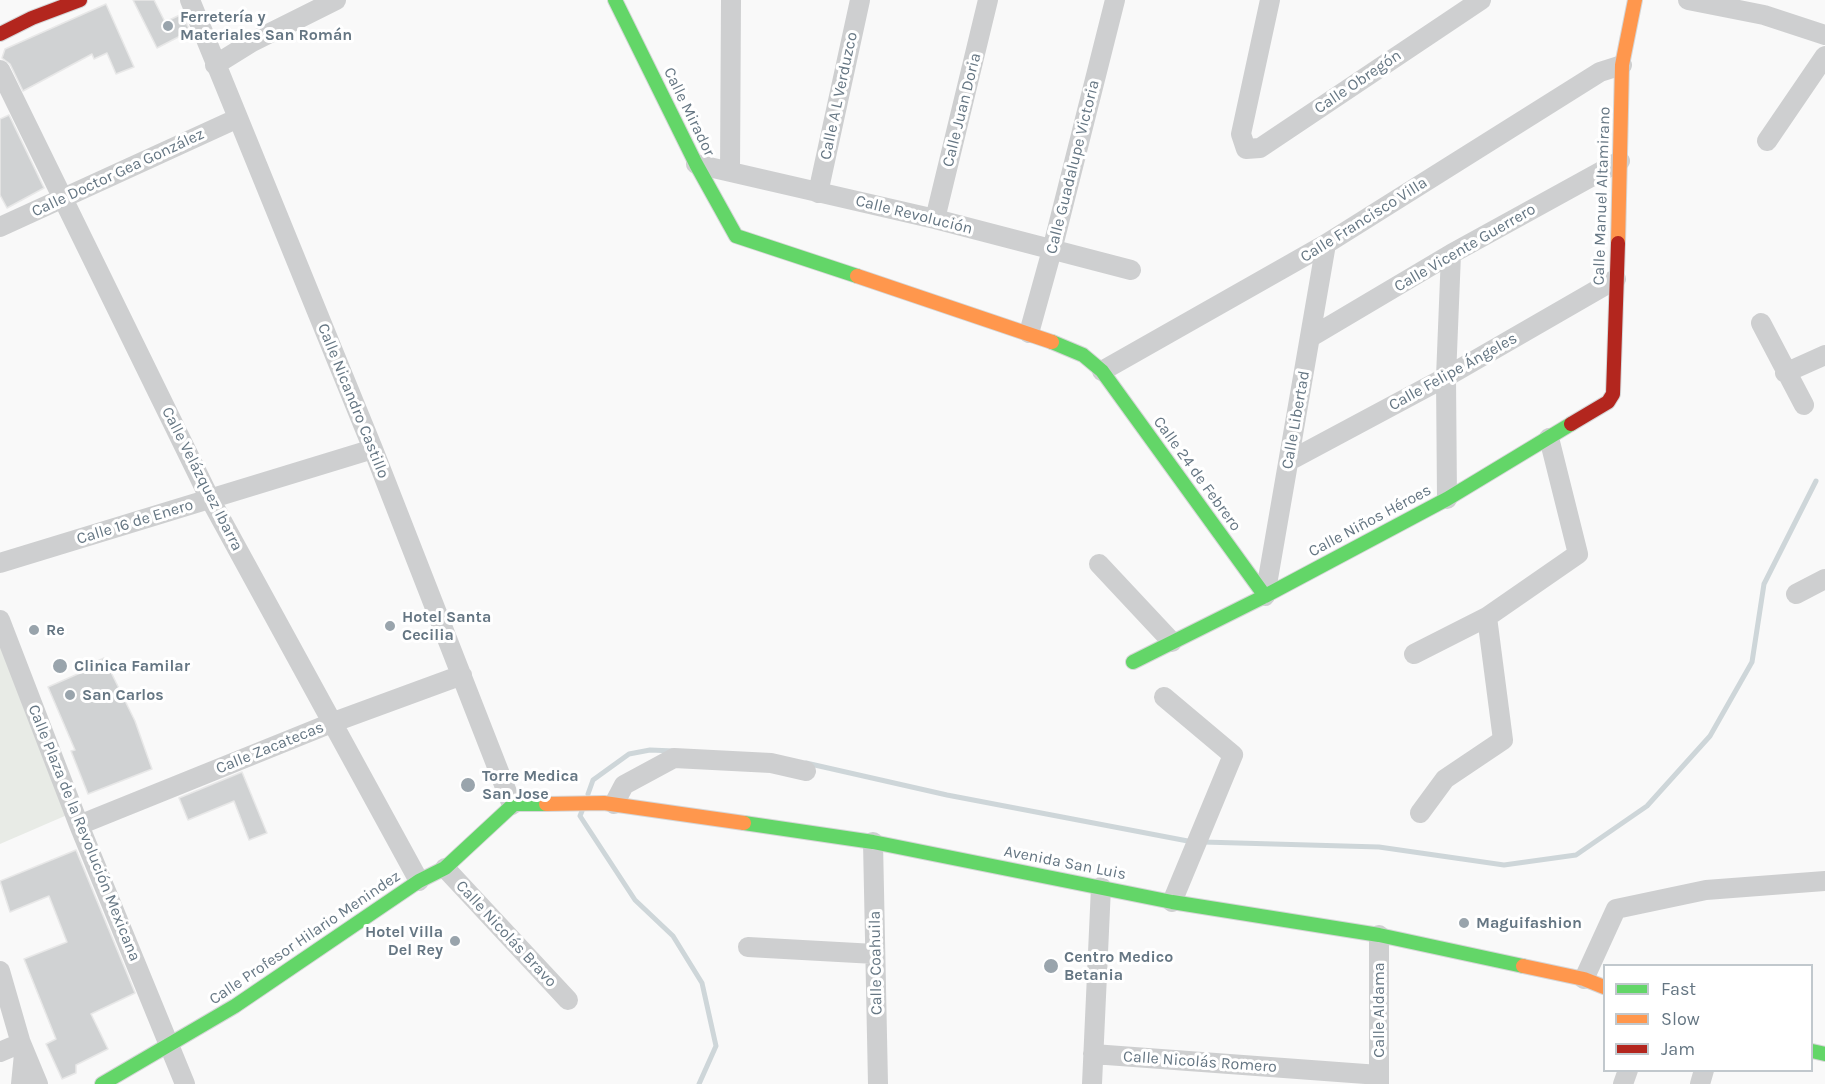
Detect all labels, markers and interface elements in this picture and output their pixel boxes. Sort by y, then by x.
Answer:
place label: Ferretería y Materiales San Román [180,7,352,45]
marker: Ferretería y Materiales San Román [161,19,175,33]
street label: Calle A L Verduzco [816,30,862,162]
street label: Calle Obregón [1311,46,1405,118]
street label: Calle Juan Doria [939,51,985,169]
street label: Calle Mirador [659,64,719,160]
street label: Calle Guadalupe Victoria [1042,78,1104,256]
street label: Calle Manuel Altamirano [1589,106,1615,286]
street label: Calle Doctor Gea González [29,125,207,221]
street label: Calle Francisco Villa [1297,173,1431,267]
street label: Calle Revolución [853,191,975,239]
street label: Calle Vicente Guerrero [1391,200,1539,296]
street label: Calle Nicandro Castillo [313,321,393,481]
street label: Calle Felipe Ángeles [1386,329,1520,415]
street label: Calle Libertad [1278,369,1314,471]
street label: Calle Velázquez Ibarra [157,404,247,554]
street label: Calle 24 de Febrero [1149,413,1245,535]
street label: Calle Niños Héroes [1305,481,1435,561]
street label: Calle 16 de Enero [74,495,196,549]
place label: Hotel Santa Cecilia [402,607,491,645]
marker: Hotel Santa Cecilia [383,619,397,633]
place label: Re [46,620,65,640]
marker: Re [27,623,41,637]
place label: Clinica Familar [74,656,190,676]
marker: Clinica Familar [51,657,69,675]
place label: San Carlos [82,685,164,705]
marker: San Carlos [63,688,77,702]
street label: Calle Plaza de la Revolución Mexicana [24,702,144,964]
street label: Calle Zacatecas [213,718,327,778]
place label: Torre Medica San Jose [482,766,579,804]
marker: Torre Medica San Jose [459,776,477,794]
street label: Avenida San Luis [1002,842,1128,884]
street label: Calle Profesor Hilario Menindez [206,867,404,1009]
street label: Calle Nicolás Bravo [452,877,560,991]
street label: Calle Coahuila [865,911,887,1015]
place label: Maguifashion [1476,913,1582,933]
marker: Maguifashion [1457,916,1471,930]
place label: Hotel Villa Del Rey [365,922,443,960]
marker: Hotel Villa Del Rey [448,934,462,948]
place label: Centro Medico Betania [1064,947,1173,985]
marker: Centro Medico Betania [1042,957,1060,975]
street label: Calle Aldama [1369,962,1389,1058]
legend [1603,964,1813,1072]
text: Fast [1661,978,1696,1000]
text: Slow [1661,1008,1700,1030]
text: Jam [1661,1038,1695,1060]
street label: Calle Nicolás Romero [1122,1047,1278,1077]

